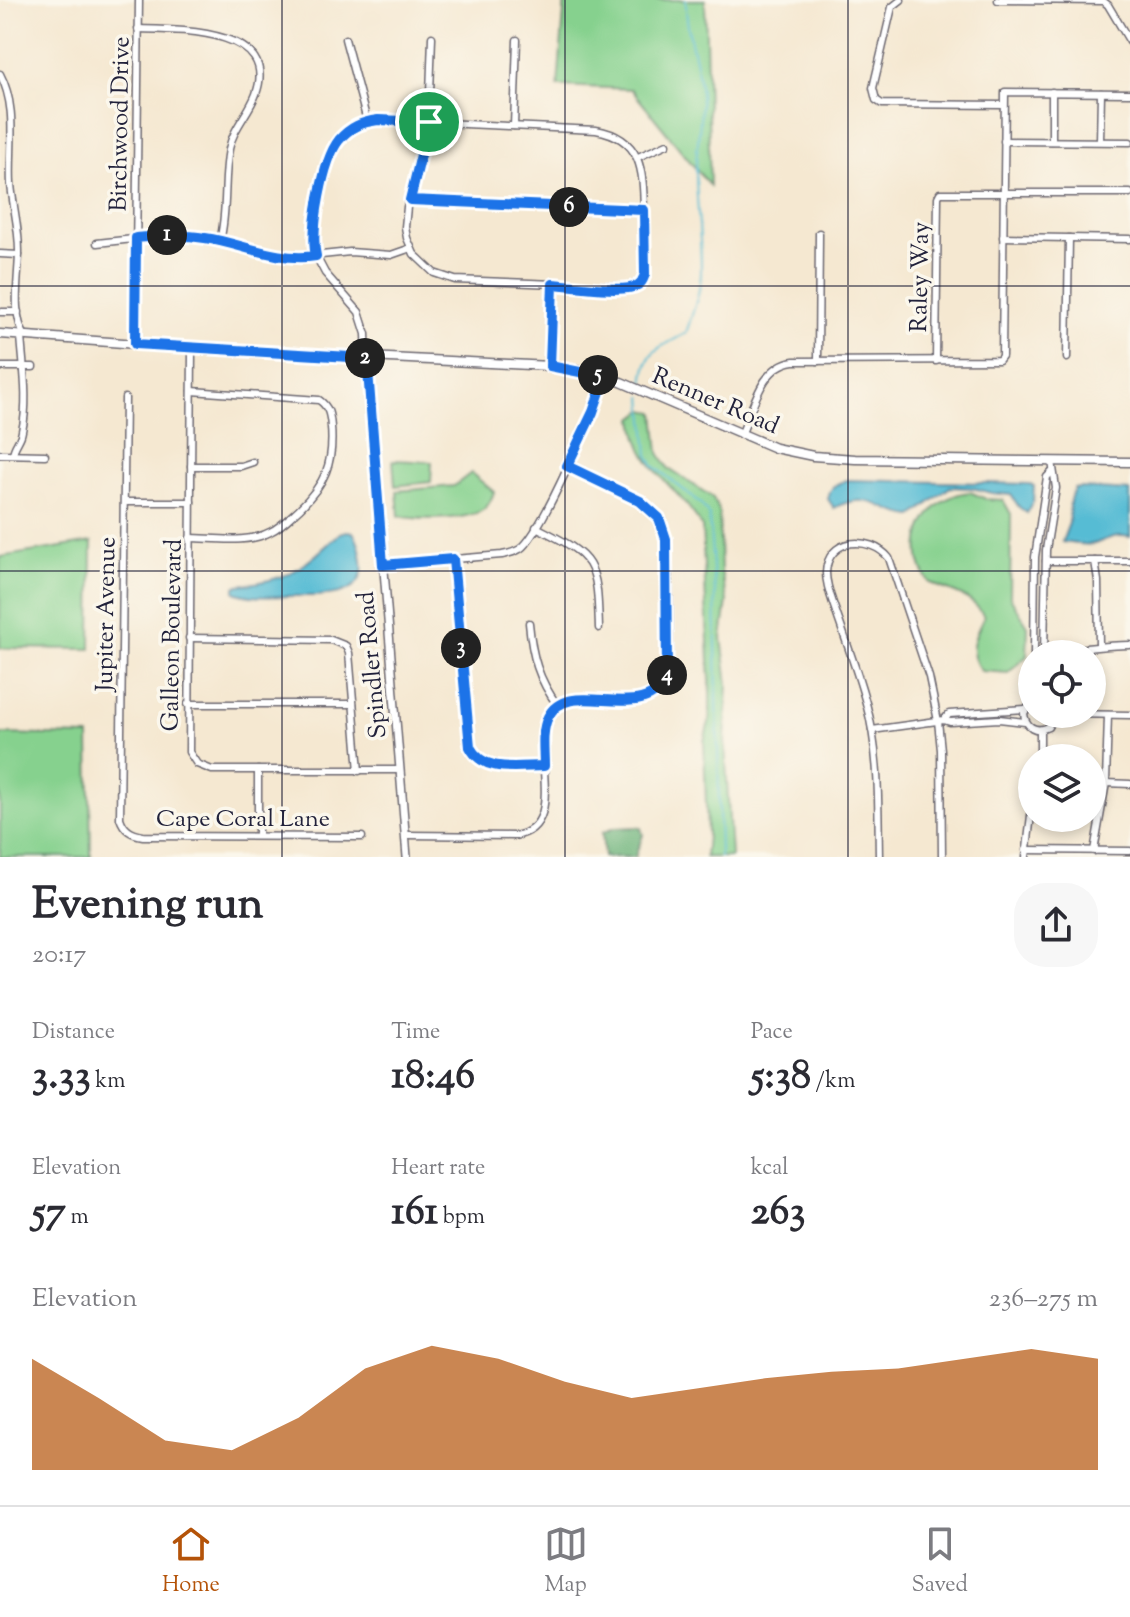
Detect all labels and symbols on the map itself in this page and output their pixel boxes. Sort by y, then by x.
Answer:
street label: Birchwood Drive [102,36,140,212]
pin [395,88,463,156]
pin: 6 [549,187,589,227]
pin: 1 [147,215,187,255]
street label: Raley Way [903,221,939,333]
pin: 2 [345,338,385,378]
pin: 5 [578,355,618,395]
street label: Renner Road [646,360,784,444]
street label: Jupiter Avenue [89,536,125,694]
street label: Galleon Boulevard [154,538,192,732]
street label: Spindler Road [350,589,396,740]
pin: 3 [441,628,481,668]
pin: 4 [647,655,687,695]
street label: Cape Coral Lane [156,803,330,837]

